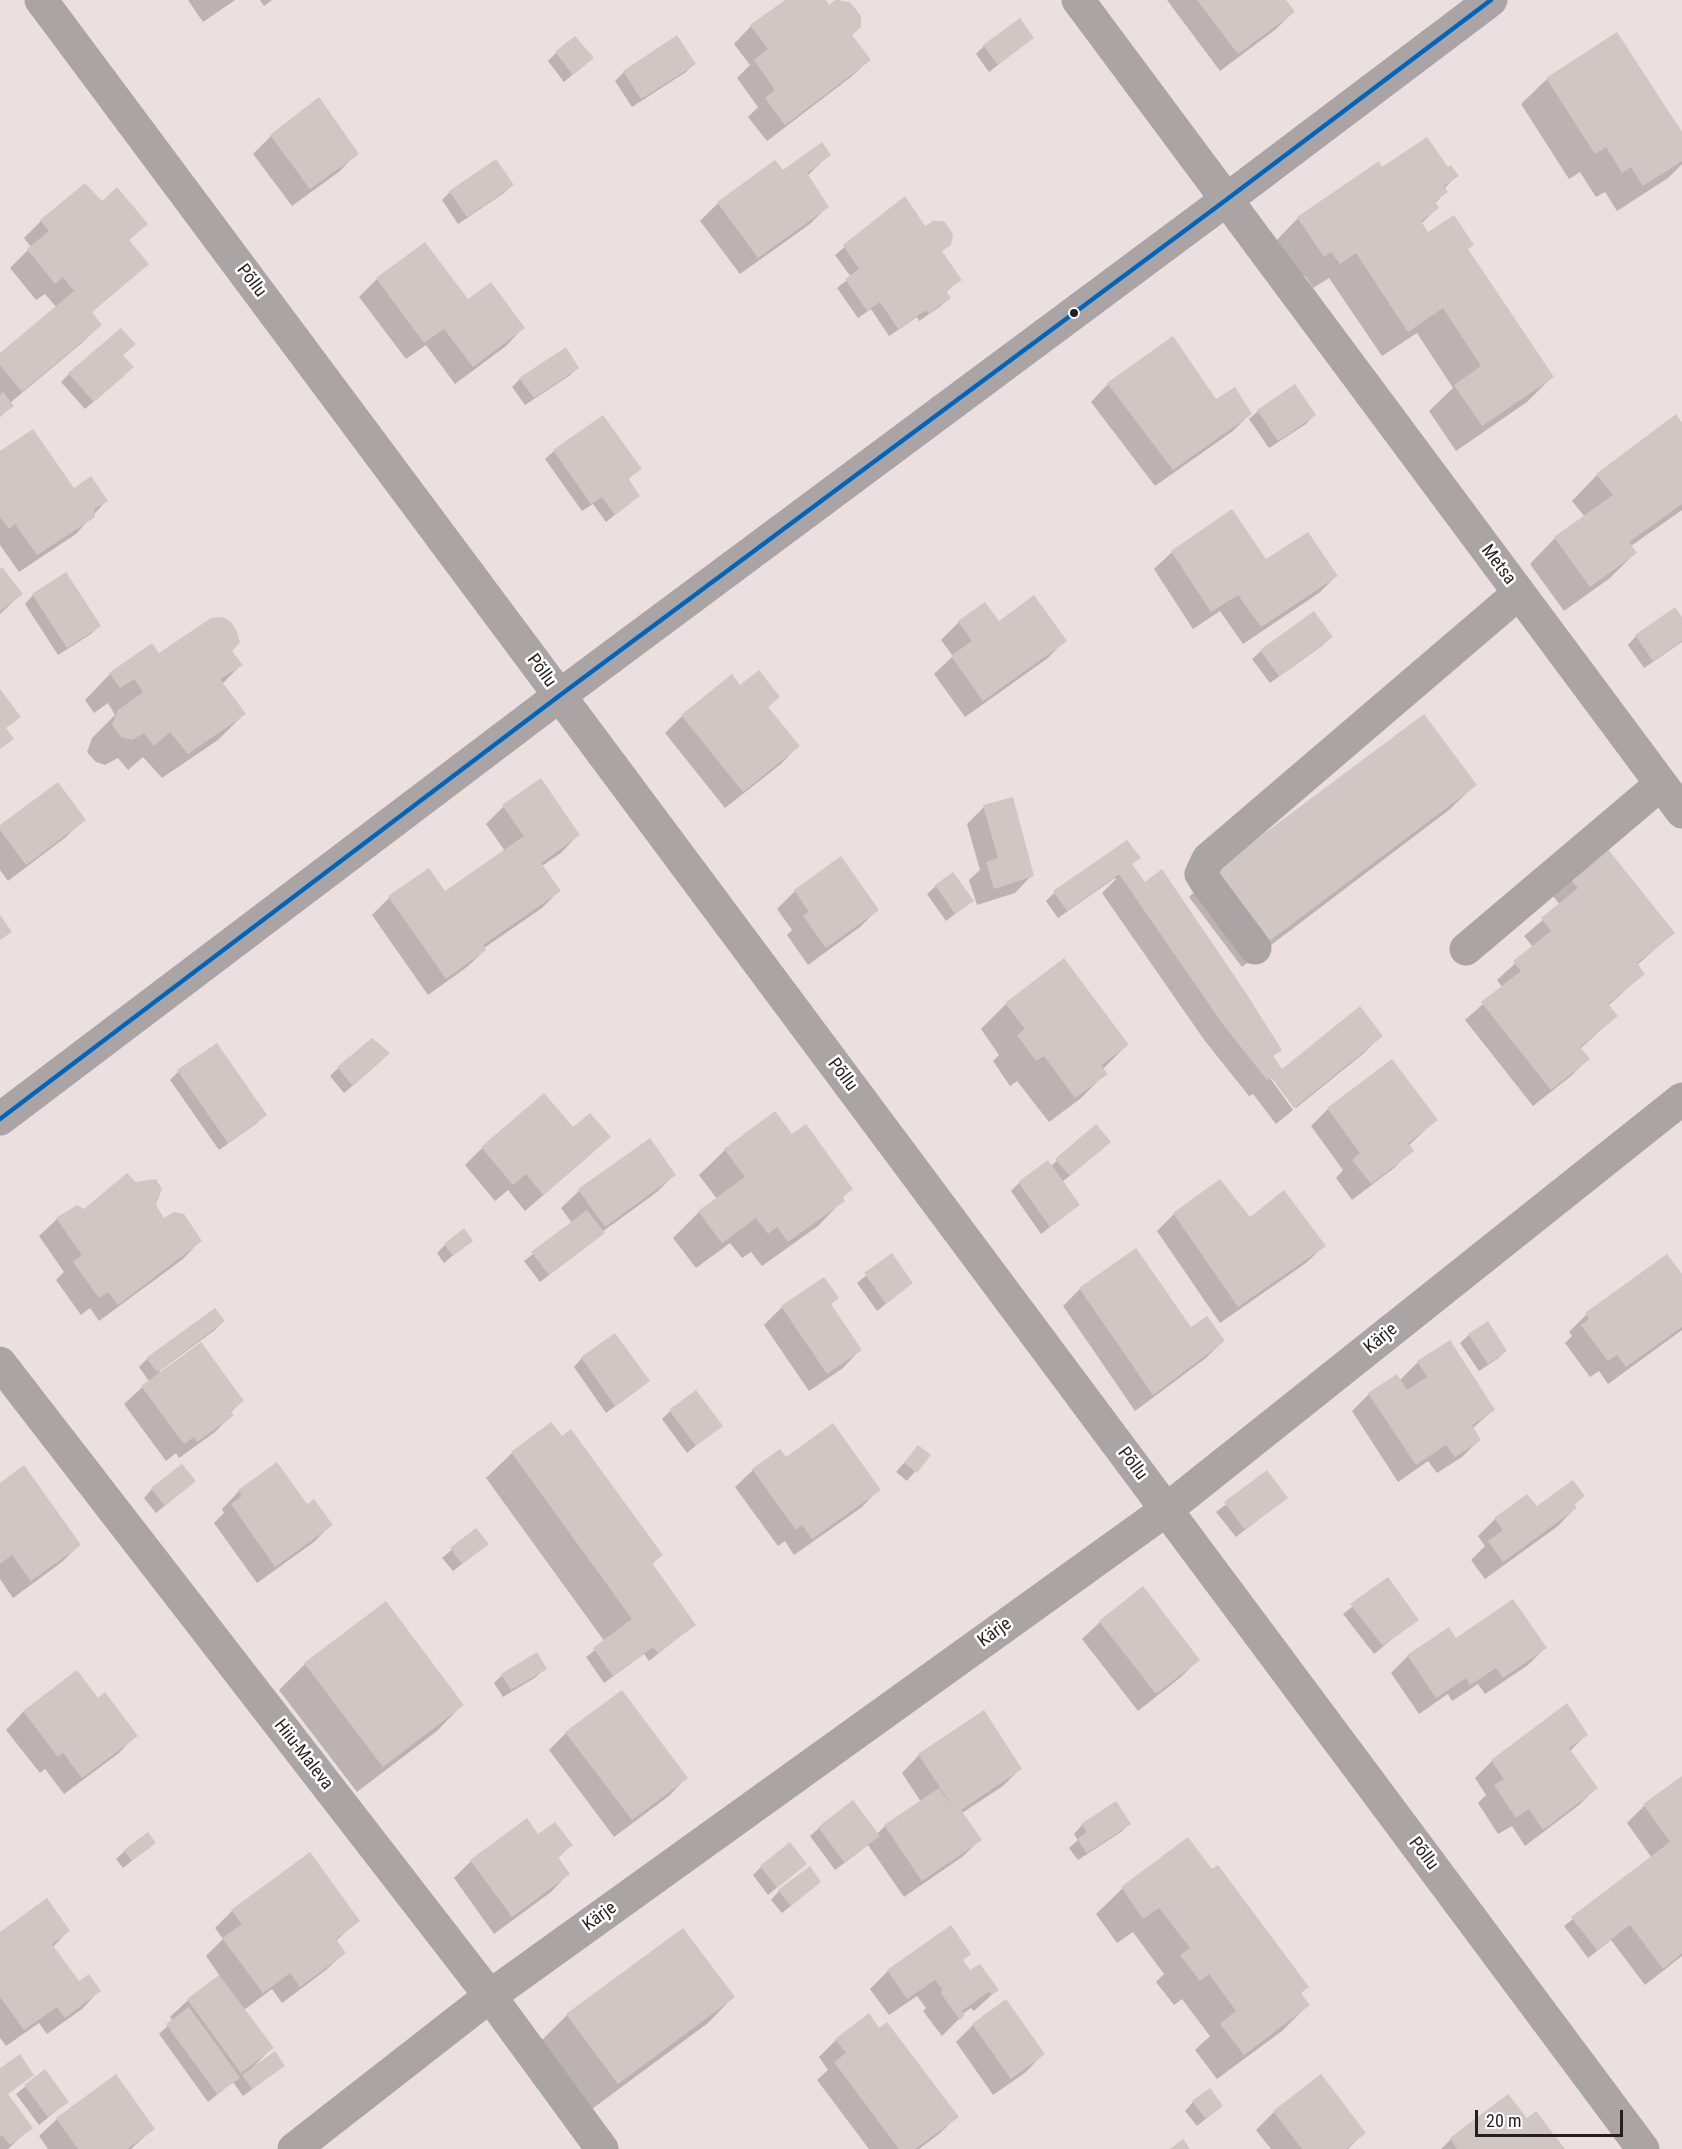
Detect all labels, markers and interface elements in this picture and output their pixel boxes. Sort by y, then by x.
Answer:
street label: Põllu [232,260,270,302]
unlabelled marker [1068,307,1080,319]
street label: Metsa [1476,541,1520,589]
street label: Põllu [522,650,560,692]
street label: Põllu [823,1054,861,1096]
street label: Kärje [1360,1319,1402,1359]
street label: Põllu [1113,1443,1151,1485]
street label: Kärje [974,1614,1016,1652]
street label: Hiiu-Maleva [269,1715,337,1795]
street label: Põllu [1404,1833,1442,1875]
street label: Kärje [579,1898,621,1936]
scale bar [1478,2098,1626,2136]
text: 20 m [1486,2110,1521,2131]

